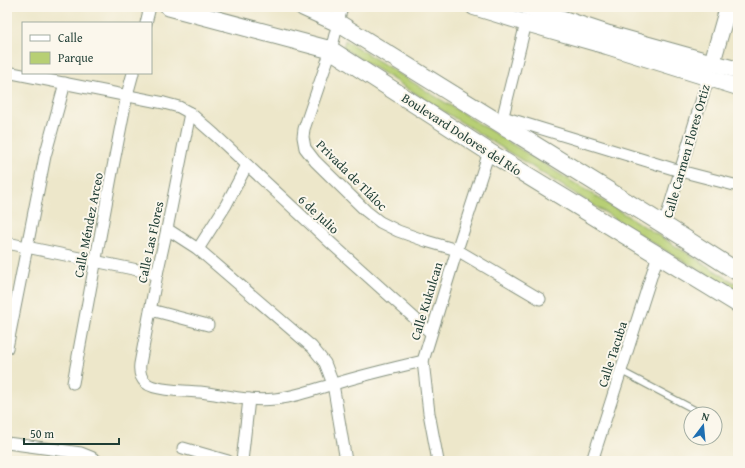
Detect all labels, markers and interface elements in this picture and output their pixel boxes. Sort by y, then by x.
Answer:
legend [22,22,152,74]
text: Calle [58,29,83,46]
text: Parque [58,49,94,66]
street label: Calle Carmen Flores Ortiz [658,82,715,220]
street label: Boulevard Dolores del Río [398,88,526,181]
street label: Privada de Tláloc [312,136,392,215]
street label: Calle Méndez Arceo [69,171,108,279]
street label: 6 de Julio [294,190,344,239]
street label: Calle Las Flores [133,200,168,285]
street label: Calle Kukulcan [406,259,448,343]
street label: Calle Tacuba [593,318,632,389]
north arrow [683,406,723,446]
text: N [700,408,712,425]
scale bar [24,420,119,446]
text: 50 m [30,425,54,442]

